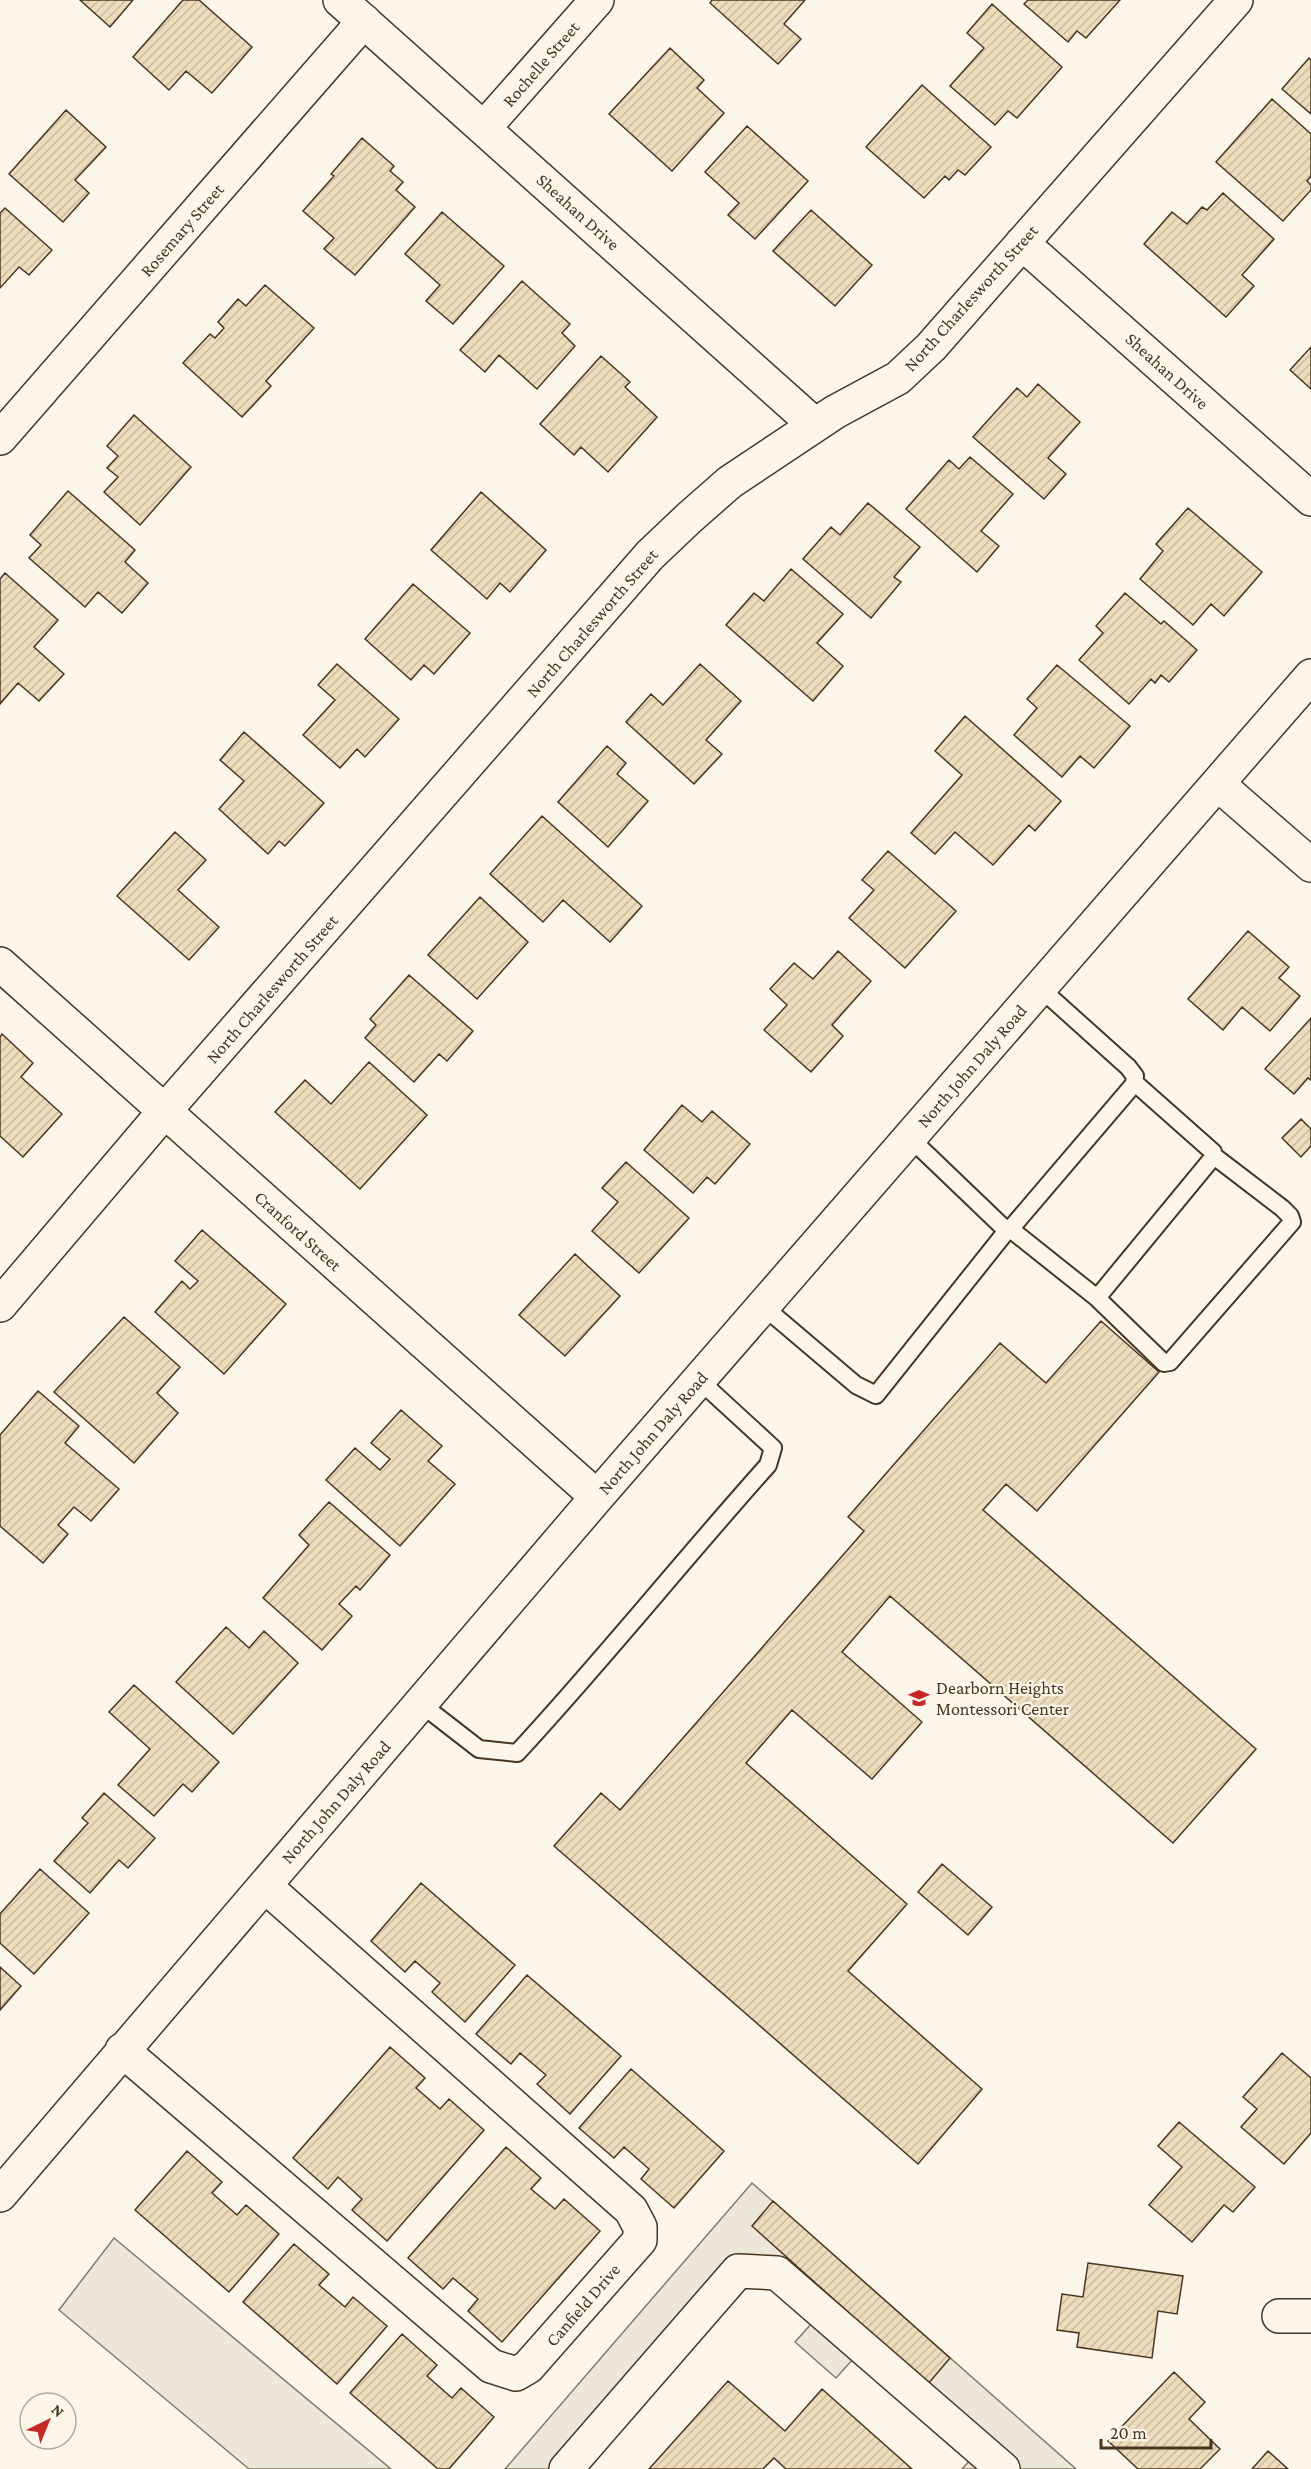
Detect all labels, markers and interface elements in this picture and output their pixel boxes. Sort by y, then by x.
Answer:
street label: Rochelle Street [498,16,584,111]
street label: Sheahan Drive [532,170,624,254]
street label: Rosemary Street [136,179,229,281]
street label: North Charlesworth Street [900,220,1043,375]
street label: Sheahan Drive [1121,329,1213,413]
street label: North Charlesworth Street [522,544,663,701]
street label: North Charlesworth Street [202,910,343,1067]
street label: North John Daly Road [913,1000,1031,1132]
street label: Cranford Street [250,1187,346,1276]
street label: North John Daly Road [594,1367,712,1499]
place label: Dearborn Heights Montessori Center [936,1678,1070,1719]
school or university icon: Dearborn Heights Montessori Center [907,1686,931,1710]
street label: North John Daly Road [277,1736,395,1868]
street label: Canfield Drive [542,2260,624,2350]
north arrow [18,2391,78,2451]
text: N [48,2400,68,2420]
scale bar [1101,2412,1210,2450]
text: 20 m [1110,2423,1147,2443]

